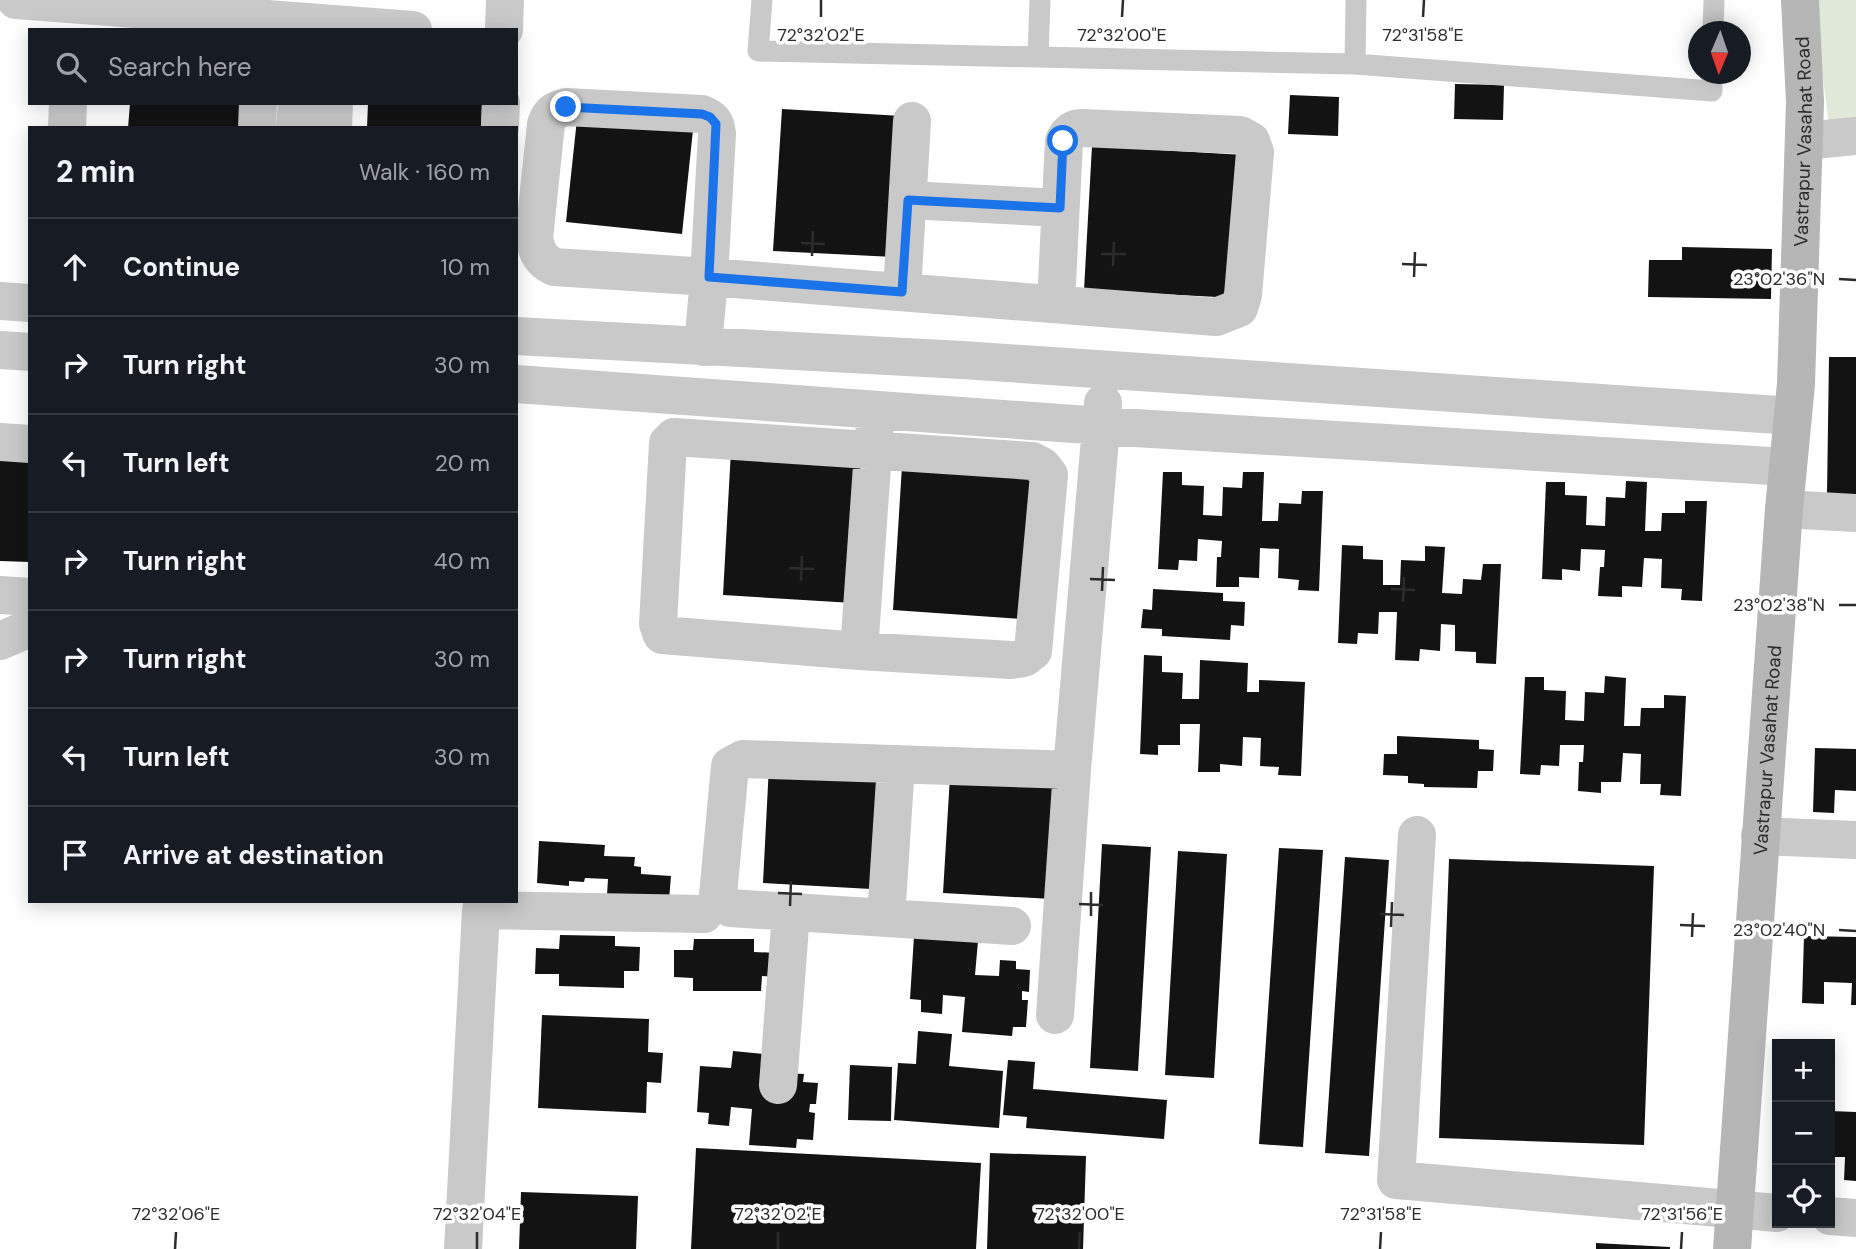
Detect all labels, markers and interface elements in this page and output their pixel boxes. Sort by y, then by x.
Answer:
north arrow [1688,21,1751,84]
text: 72°32'02"E [777,23,865,47]
text: 72°32'00"E [1077,23,1167,47]
text: 72°31'58"E [1382,23,1464,47]
search box [28,28,518,105]
street label: Vastrapur Vasahat Road [1788,36,1818,247]
icon: search [52,48,90,86]
text: Search here [108,50,251,84]
route end [550,91,581,122]
route start [1047,125,1078,156]
text: 2 min [56,152,135,191]
text: Walk · 160 m [359,157,490,187]
icon: ahead [56,248,94,286]
text: Continue [123,250,240,284]
text: 10 m [440,252,490,282]
text: 23°02'36"N [1733,267,1825,291]
icon: right [56,346,94,384]
text: Turn right [123,348,247,382]
text: 30 m [434,350,490,380]
icon: left [56,444,94,482]
text: Turn left [123,446,230,480]
text: 20 m [435,448,490,478]
icon: right [56,542,94,580]
text: Turn right [123,544,247,578]
text: 40 m [434,546,490,576]
text: 23°02'38"N [1733,593,1825,617]
icon: right [56,640,94,678]
text: Turn right [123,642,247,676]
text: 30 m [434,644,490,674]
street label: Vastrapur Vasahat Road [1748,644,1787,856]
icon: left [56,738,94,776]
text: Turn left [123,740,230,774]
text: 30 m [434,742,490,772]
icon: arrive [56,836,94,874]
text: Arrive at destination [123,838,384,872]
text: 23°02'40"N [1733,918,1825,942]
map controls [1772,1039,1835,1228]
button: + [1772,1039,1835,1102]
button: − [1772,1102,1835,1165]
button: locate [1772,1165,1835,1228]
text: 72°32'06"E [132,1202,220,1226]
text: 72°32'04"E [433,1202,521,1226]
text: 72°32'02"E [734,1202,822,1226]
text: 72°32'00"E [1035,1202,1125,1226]
text: 72°31'58"E [1340,1202,1422,1226]
text: 72°31'56"E [1641,1202,1723,1226]

